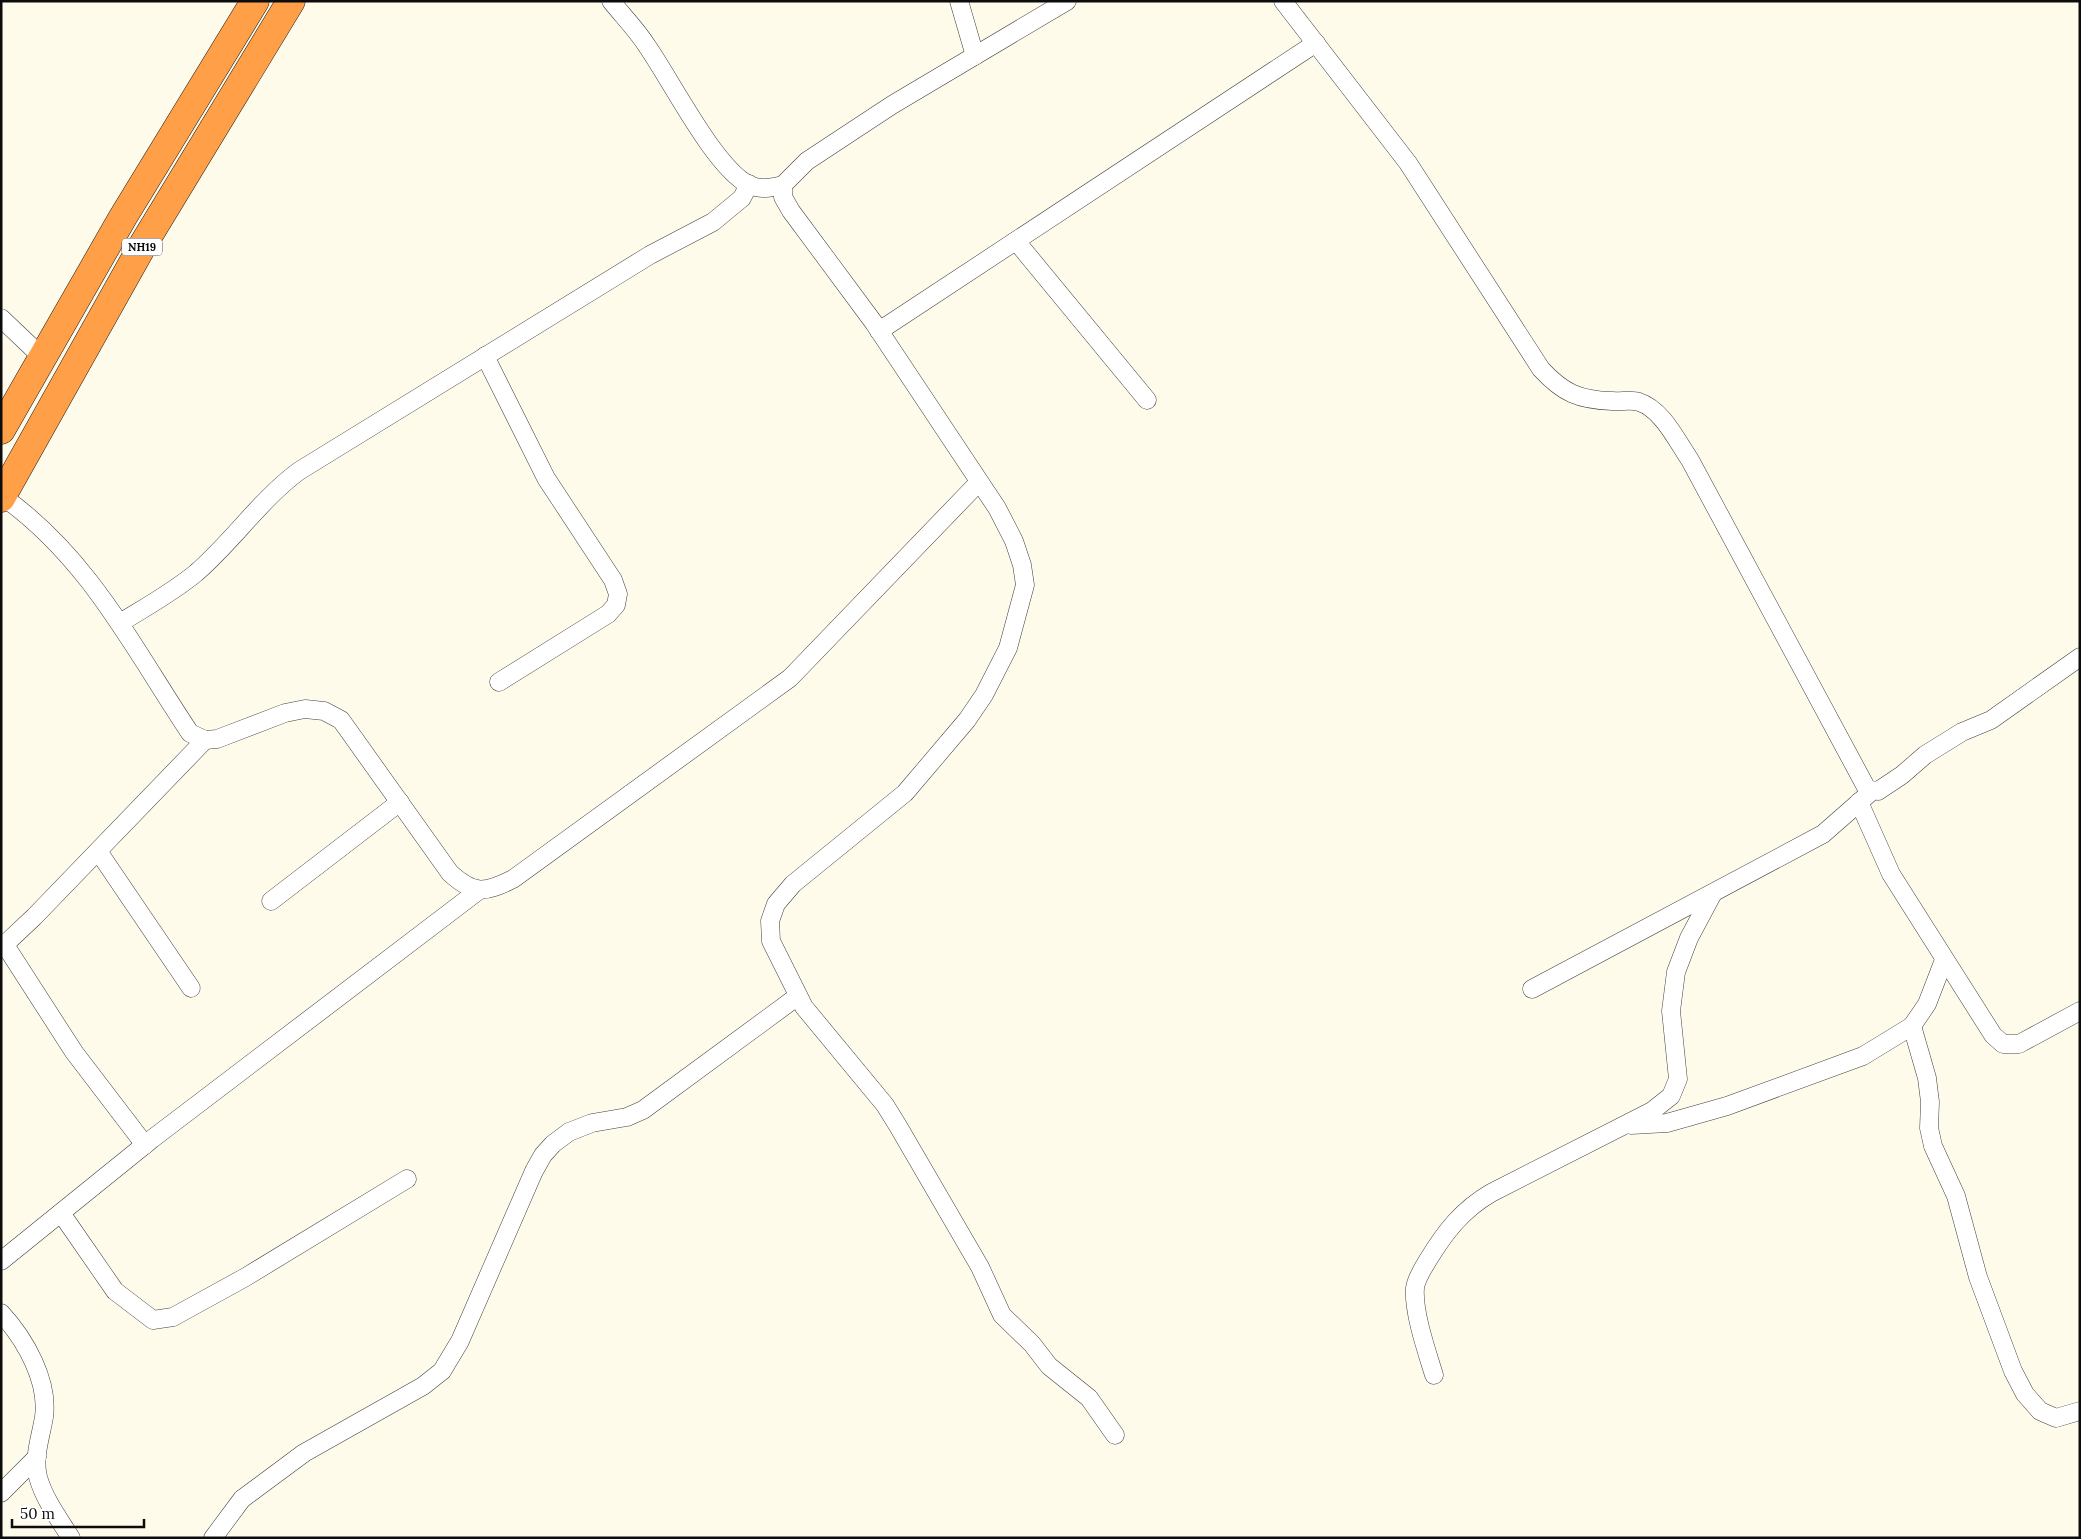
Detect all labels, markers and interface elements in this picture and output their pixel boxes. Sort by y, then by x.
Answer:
road number: NH19 [122,238,162,256]
scale bar [12,1496,145,1528]
text: 50 m [20,1504,55,1523]

